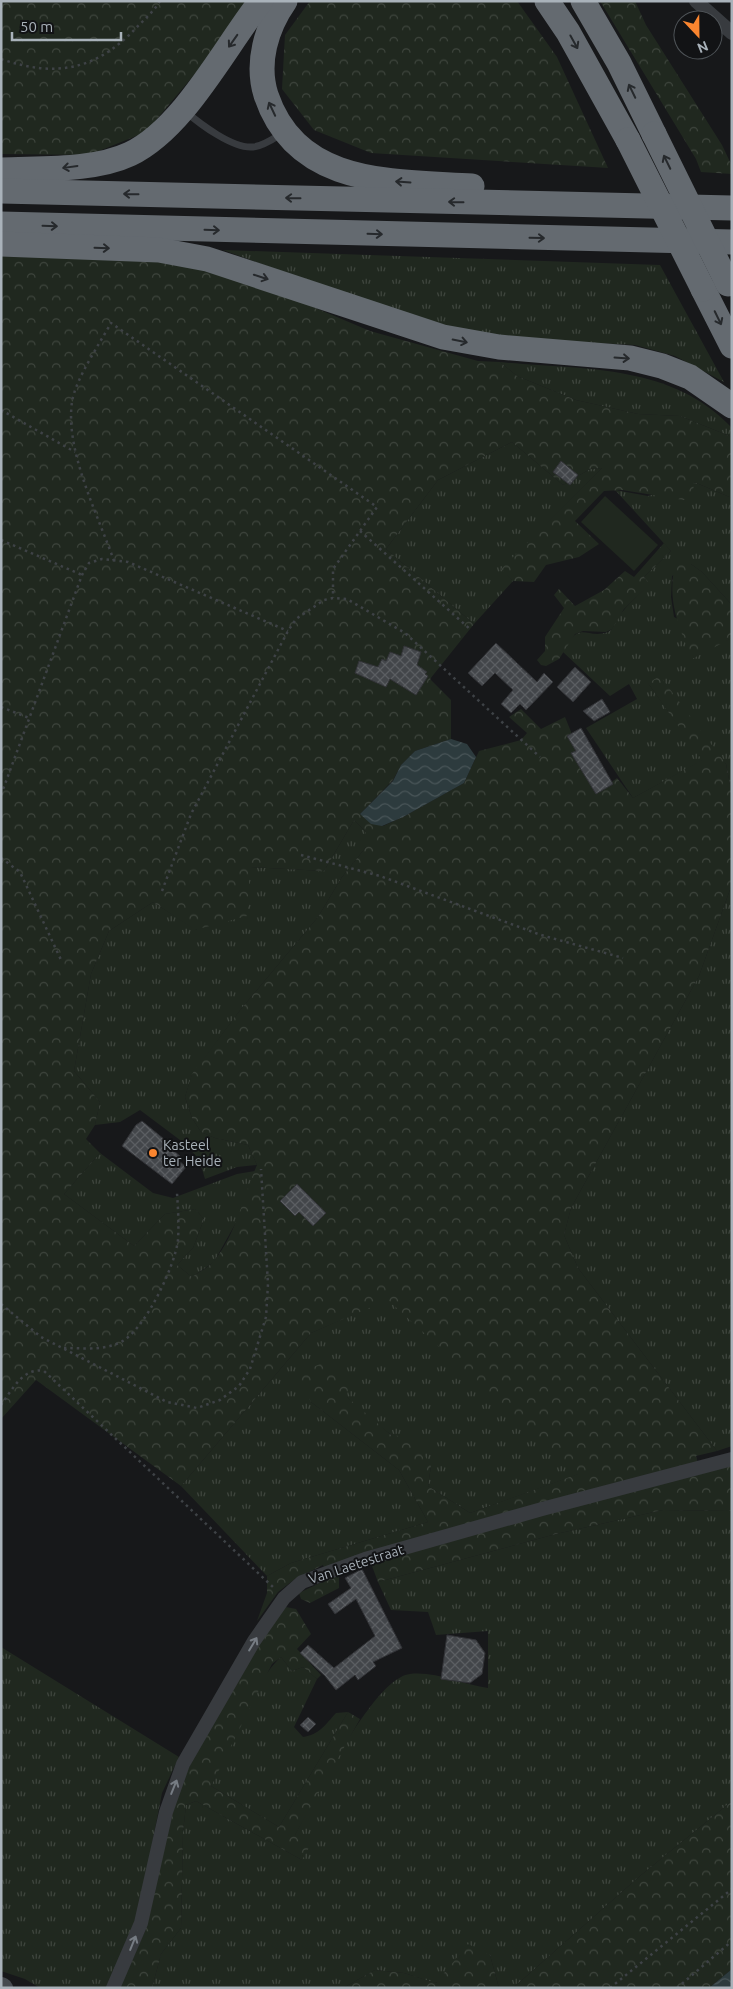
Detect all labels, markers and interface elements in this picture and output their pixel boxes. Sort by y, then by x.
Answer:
scale bar [12,10,121,42]
north arrow [673,10,723,60]
text: 50 m [20,18,53,35]
one-way arrow [227,34,238,47]
one-way arrow [569,34,579,49]
text: N [695,38,711,56]
one-way arrow [627,84,636,99]
one-way arrow [267,102,277,117]
one-way arrow [662,155,672,170]
one-way arrow [63,162,79,172]
one-way arrow [395,177,411,186]
one-way arrow [123,190,139,199]
one-way arrow [285,193,302,203]
one-way arrow [448,197,464,207]
one-way arrow [42,221,58,231]
one-way arrow [204,225,220,235]
one-way arrow [367,230,383,239]
one-way arrow [529,233,545,243]
one-way arrow [94,243,110,252]
one-way arrow [253,272,269,282]
one-way arrow [713,310,723,325]
one-way arrow [452,336,468,346]
one-way arrow [613,353,629,362]
place label: Kasteel ter Heide [163,1137,222,1169]
marker: Kasteel ter Heide [147,1147,159,1159]
street label: Van Laetestraat [306,1541,406,1587]
one-way arrow [248,1638,258,1652]
one-way arrow [170,1779,179,1795]
one-way arrow [130,1936,139,1951]

